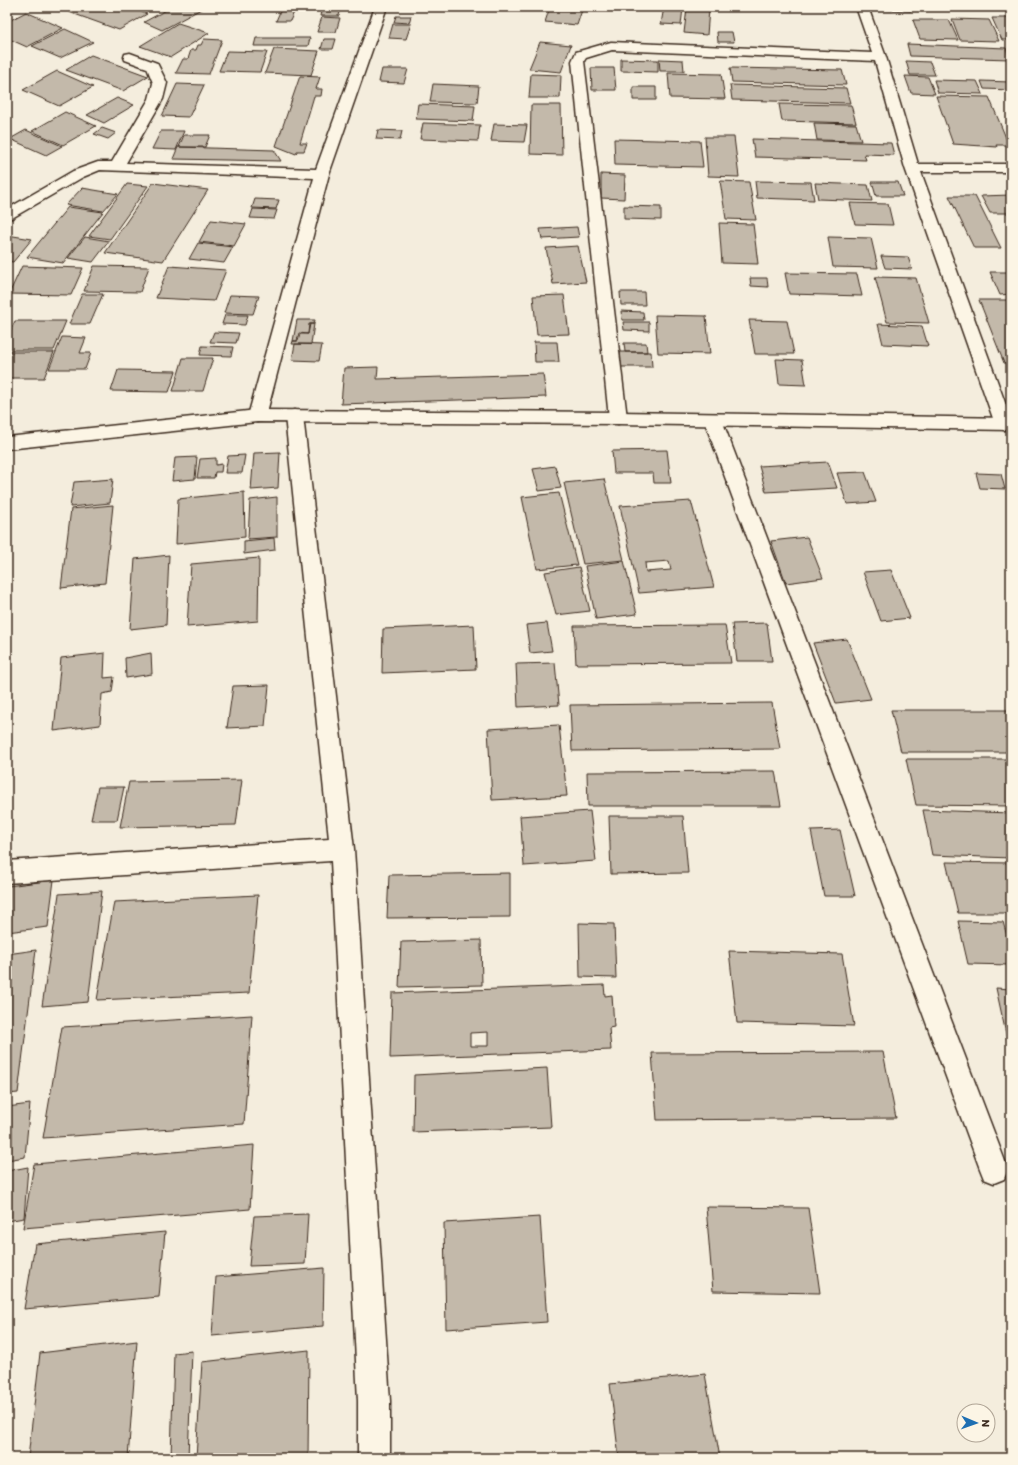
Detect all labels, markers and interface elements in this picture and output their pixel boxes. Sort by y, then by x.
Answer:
north arrow [956,1403,996,1443]
text: N [979,1419,992,1427]

